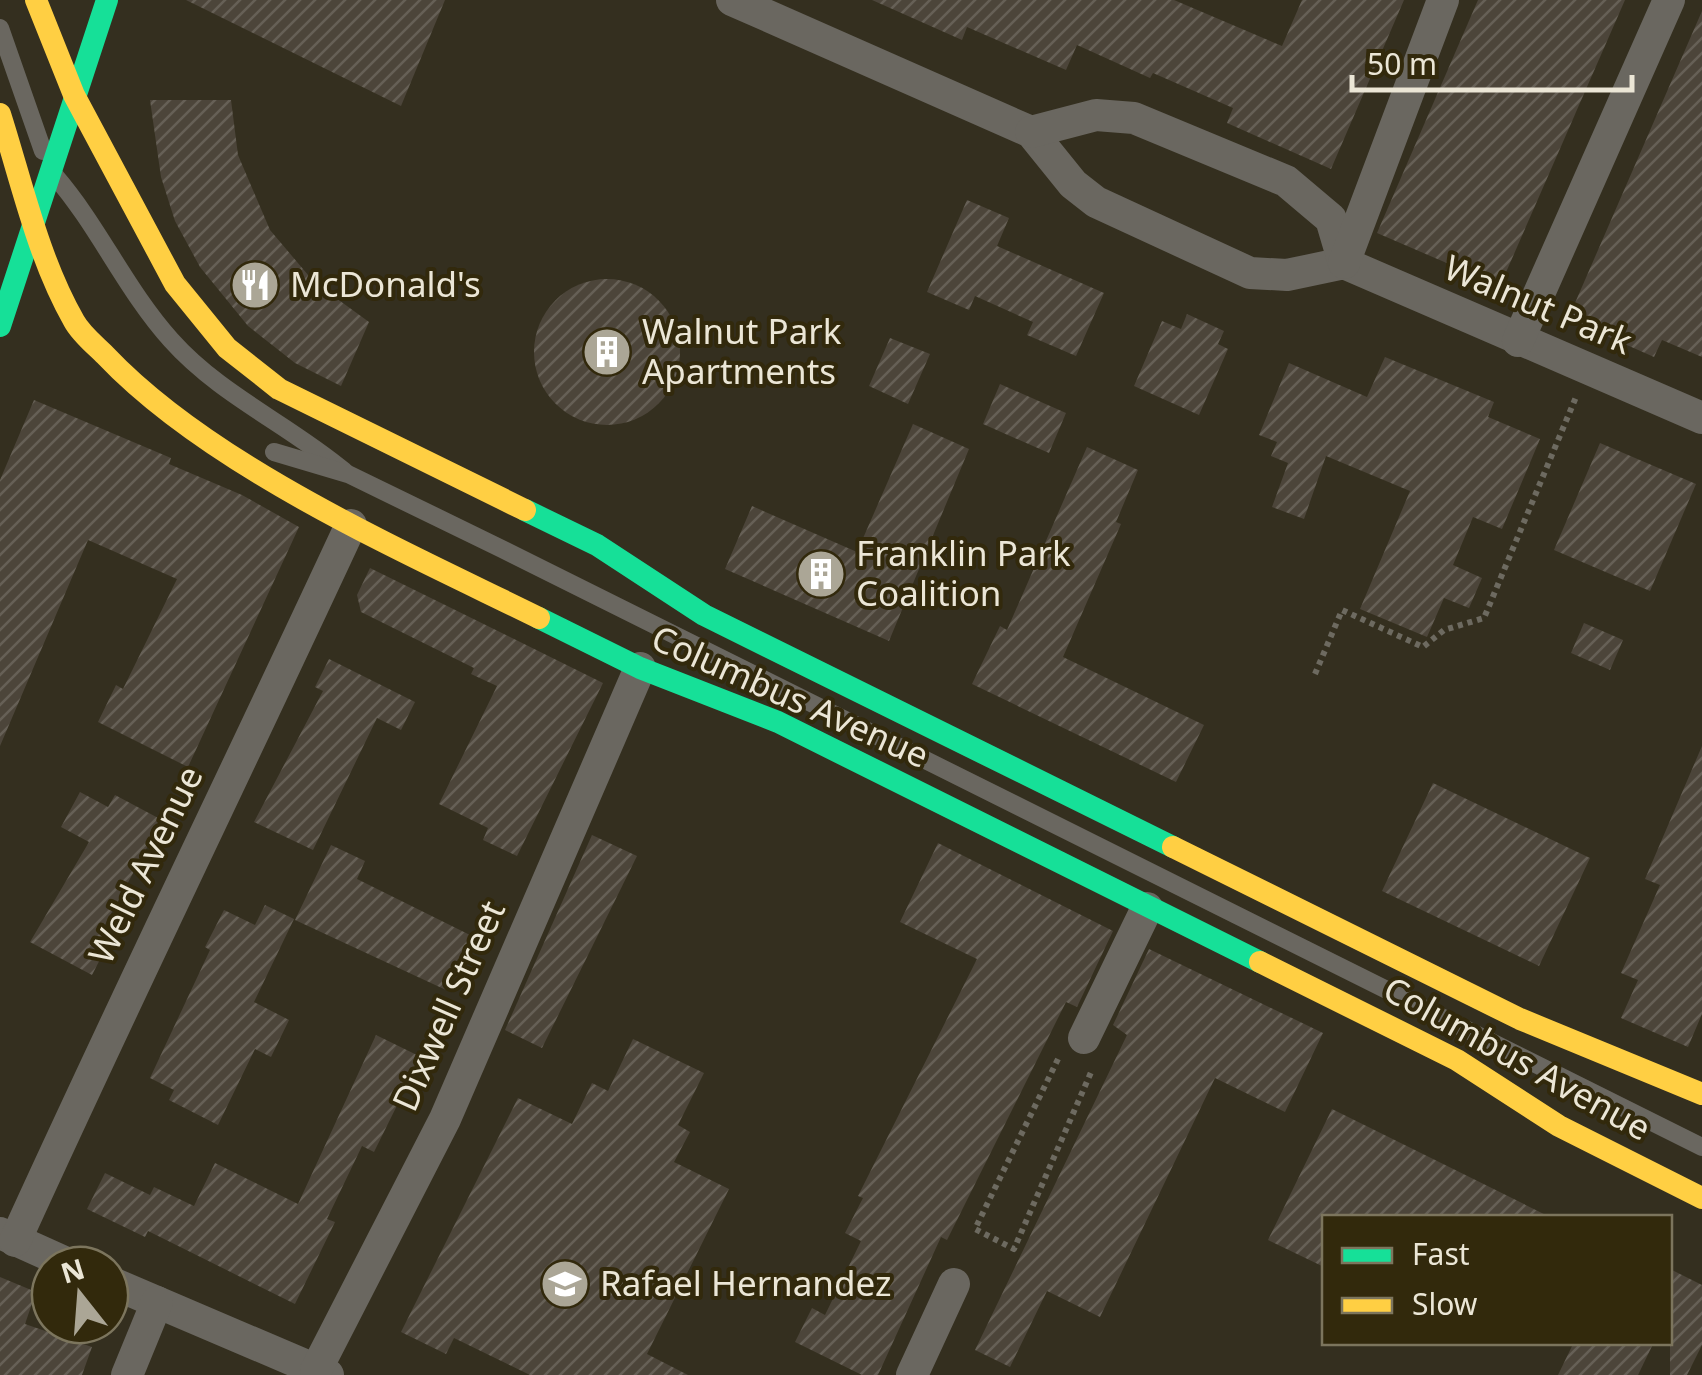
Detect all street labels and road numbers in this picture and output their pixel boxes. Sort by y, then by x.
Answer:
street label: Walnut Park [1438,243,1640,364]
street label: Columbus Avenue [645,613,937,778]
street label: Weld Avenue [77,758,213,971]
street label: Dixwell Street [380,893,515,1118]
street label: Columbus Avenue [1376,965,1660,1151]

